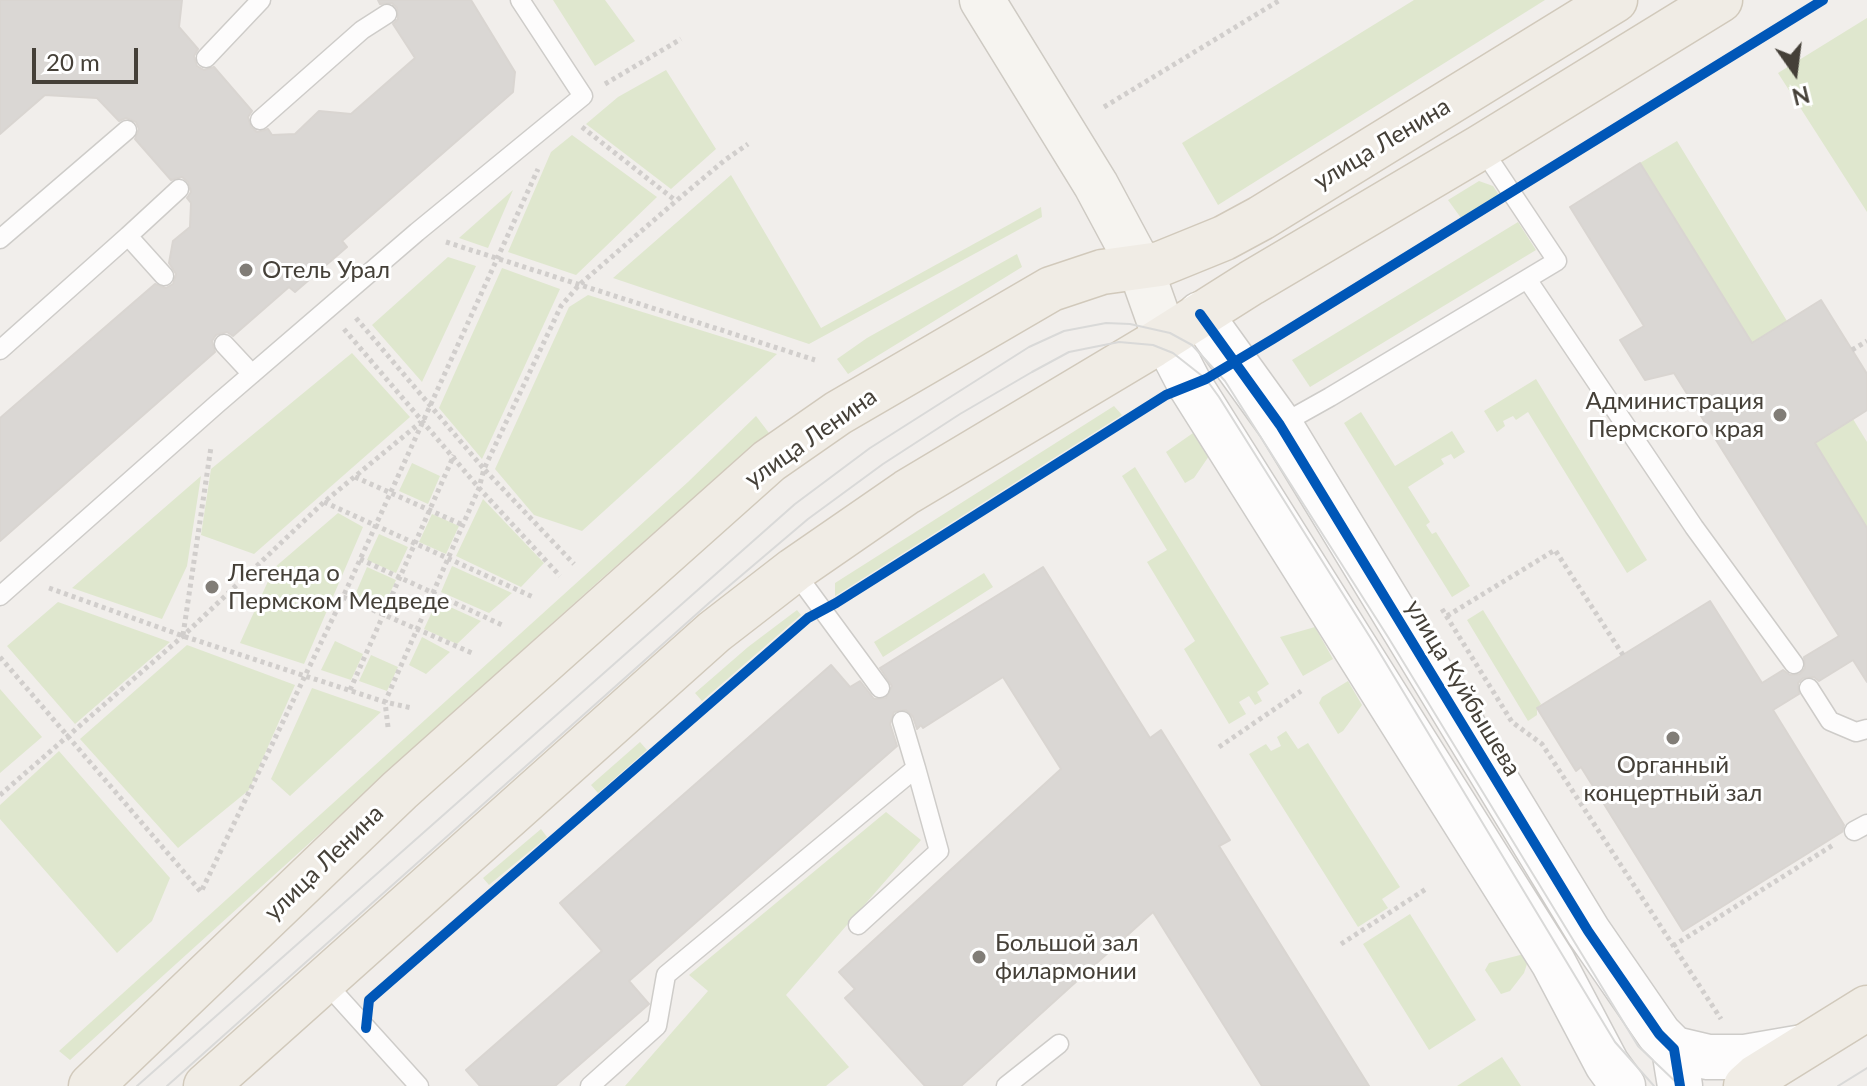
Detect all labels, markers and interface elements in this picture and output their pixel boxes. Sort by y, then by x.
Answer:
scale bar [36,32,142,82]
north arrow [1755,32,1835,112]
text: 20 m [46,47,100,76]
text: N [1789,81,1812,111]
street label: улица Ленина [1309,92,1455,196]
place label: Отель Урал [262,256,390,284]
marker: Отель Урал [237,261,255,279]
street label: улица Ленина [740,382,882,494]
place label: Администрация Пермского края [1586,387,1764,443]
marker: Администрация Пермского края [1771,406,1789,424]
place label: Легенда о Пермском Медведе [228,559,450,615]
marker: Легенда о Пермском Медведе [203,578,221,596]
street label: улица Куйбышева [1399,595,1527,781]
marker: Органный концертный зал [1664,729,1682,747]
place label: Органный концертный зал [1584,751,1762,807]
street label: улица Ленина [259,799,389,927]
place label: Большой зал филармонии [995,929,1139,985]
marker: Большой зал филармонии [970,948,988,966]

